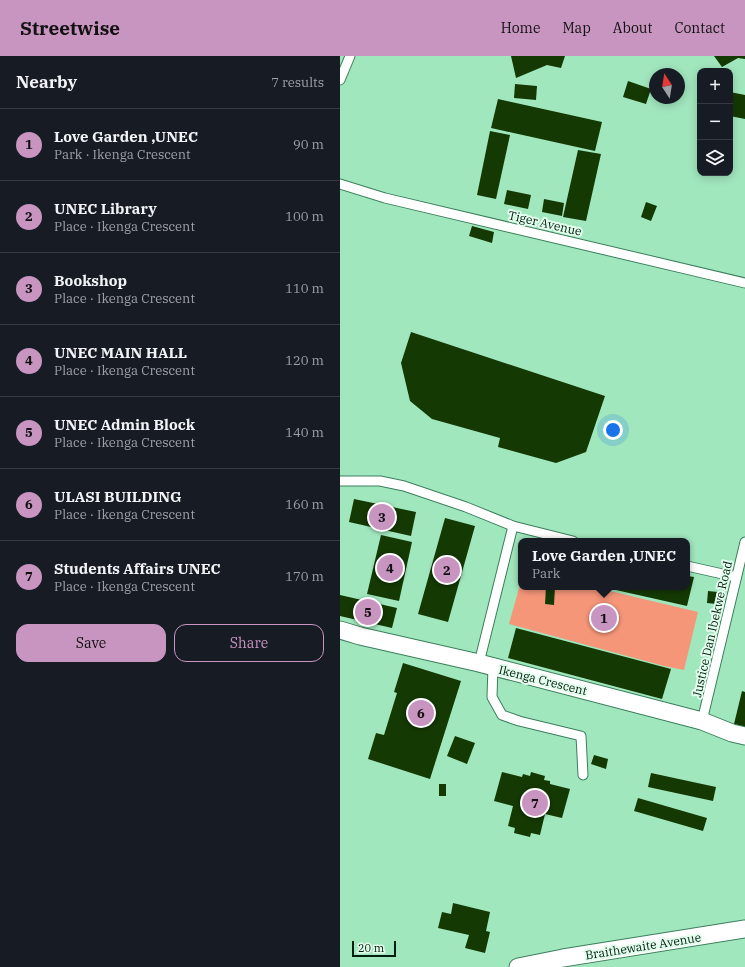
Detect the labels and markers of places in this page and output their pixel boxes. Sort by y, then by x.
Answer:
pin: 3 [369,502,395,532]
pin: 4 [377,553,403,583]
pin: 2 [434,555,460,585]
pin: 5 [355,597,381,627]
pin: 1 [591,603,617,633]
pin: 6 [408,698,434,728]
pin: 7 [522,788,548,818]

